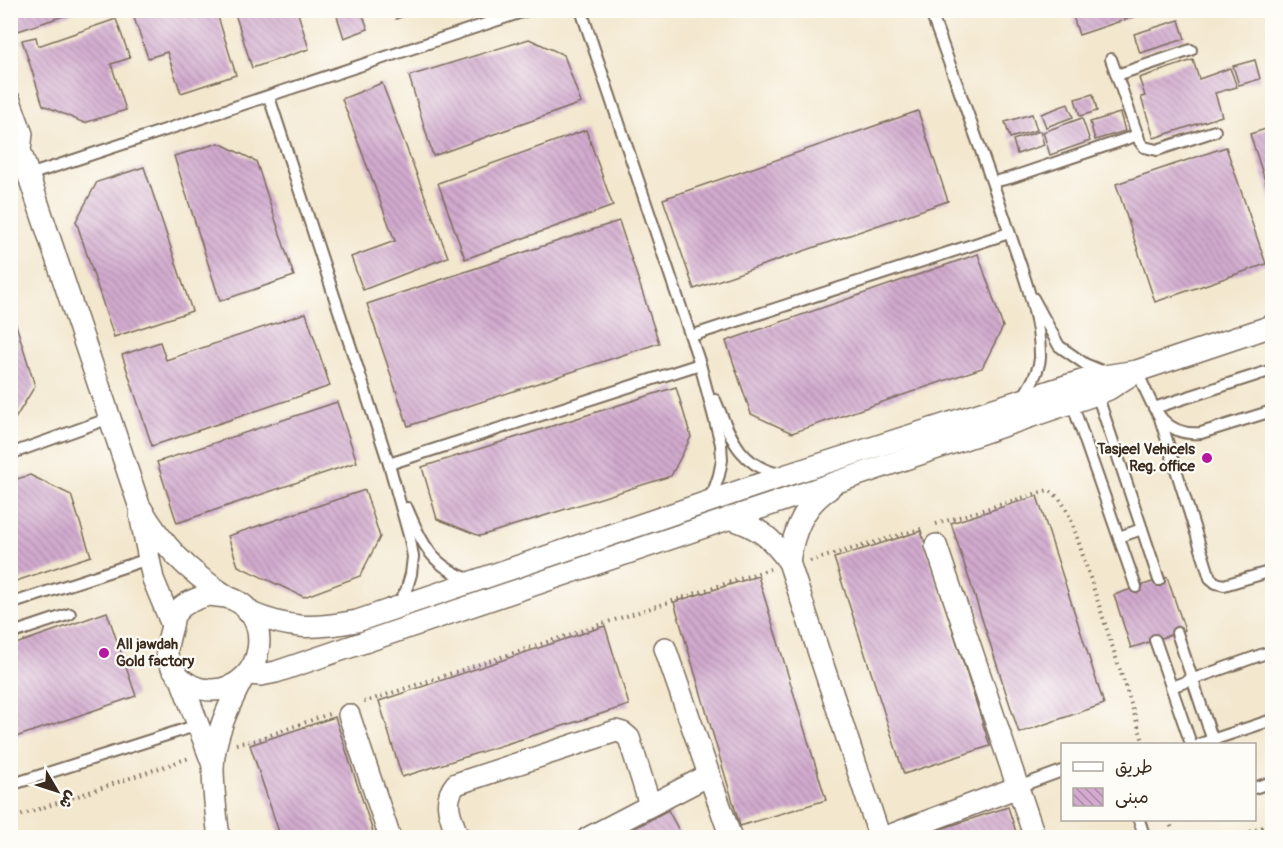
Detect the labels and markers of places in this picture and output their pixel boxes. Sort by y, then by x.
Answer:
place label: Tasjeel Vehicels Reg. office [1096,440,1196,476]
marker: Tasjeel Vehicels Reg. office [1200,451,1214,465]
place label: All jawdah Gold factory [116,635,195,671]
marker: All jawdah Gold factory [97,646,111,660]

